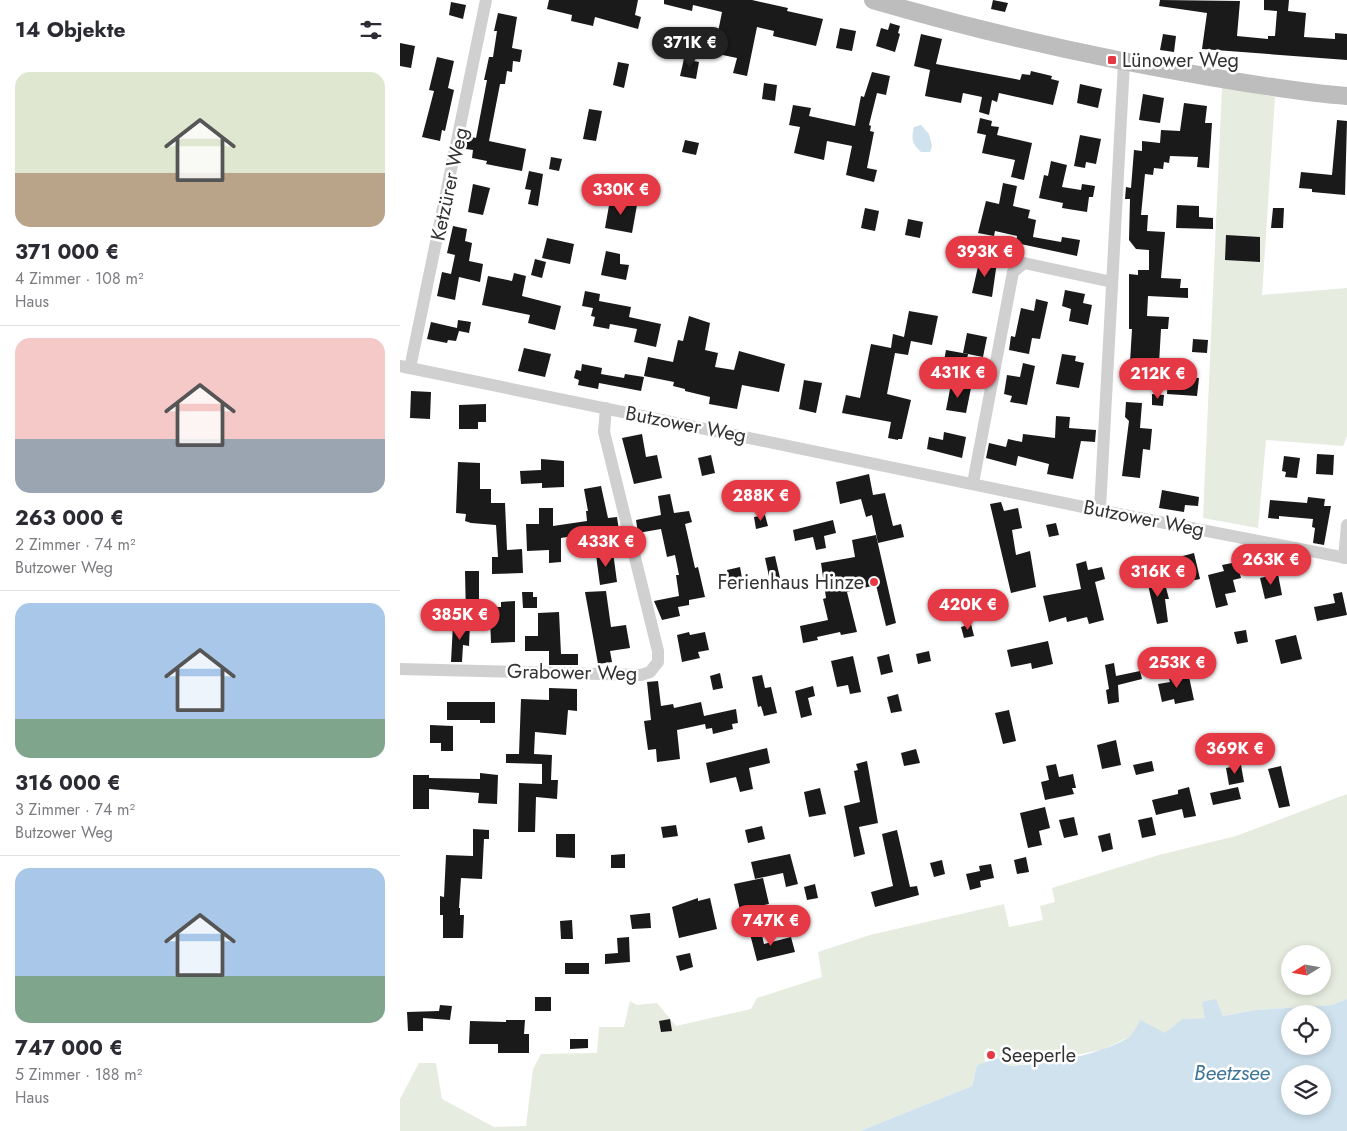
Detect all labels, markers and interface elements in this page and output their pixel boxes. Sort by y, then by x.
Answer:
text: 14 Objekte [15,15,125,45]
icon: filters [357,16,385,44]
pin: 371K € [649,27,731,69]
text: 371K € [663,31,717,54]
place label: Lünower Weg [1122,46,1239,75]
marker: Lünower Weg [1106,54,1118,66]
icon: home [155,105,245,195]
street label: Ketzürer Weg [423,125,476,243]
pin: 330K € [580,174,662,216]
text: 330K € [593,178,649,201]
pin: 393K € [944,236,1026,278]
text: 371 000 € [15,237,119,267]
text: 393K € [956,240,1014,263]
text: 4 Zimmer · 108 m² [15,267,143,290]
text: Haus [15,290,49,313]
pin: 431K € [917,356,999,399]
pin: 212K € [1117,358,1199,400]
text: 431K € [930,361,986,384]
text: 212K € [1130,362,1186,385]
icon: home [155,370,245,460]
street label: Butzower Weg [623,399,749,450]
pin: 288K € [720,480,802,522]
text: 288K € [732,484,790,507]
street label: Butzower Weg [1081,493,1207,544]
text: 263 000 € [15,503,124,533]
pin: 433K € [565,526,647,568]
text: 433K € [577,530,635,553]
text: 2 Zimmer · 74 m² [15,533,135,556]
pin: 263K € [1230,544,1312,586]
text: 263K € [1242,548,1300,571]
text: Butzower Weg [15,556,113,579]
pin: 316K € [1117,556,1199,598]
text: 316K € [1130,560,1186,583]
place label: Ferienhaus Hinze [718,568,864,597]
marker: Ferienhaus Hinze [868,576,880,588]
pin: 420K € [927,588,1009,631]
text: 420K € [939,593,997,616]
pin: 385K € [419,598,501,641]
text: 385K € [432,603,488,626]
icon: home [155,635,245,725]
pin: 253K € [1136,646,1218,689]
text: 253K € [1148,651,1206,674]
street label: Grabower Weg [507,657,637,688]
pin: 369K € [1194,732,1276,775]
text: 369K € [1206,737,1264,760]
text: 316 000 € [15,768,121,798]
text: 3 Zimmer · 74 m² [15,798,135,821]
text: Butzower Weg [15,821,113,844]
icon: home [155,900,245,990]
pin: 747K € [730,904,812,947]
text: 747K € [743,909,799,932]
north arrow [1281,945,1331,995]
map controls [1281,945,1331,1115]
button: locate [1281,1005,1331,1055]
text: 747 000 € [15,1033,123,1063]
place label: Seeperle [1001,1041,1076,1070]
marker: Seeperle [985,1049,997,1061]
water label: Beetzsee [1194,1058,1270,1088]
text: 5 Zimmer · 188 m² [15,1063,142,1086]
button: layers [1281,1065,1331,1115]
text: Haus [15,1086,49,1109]

